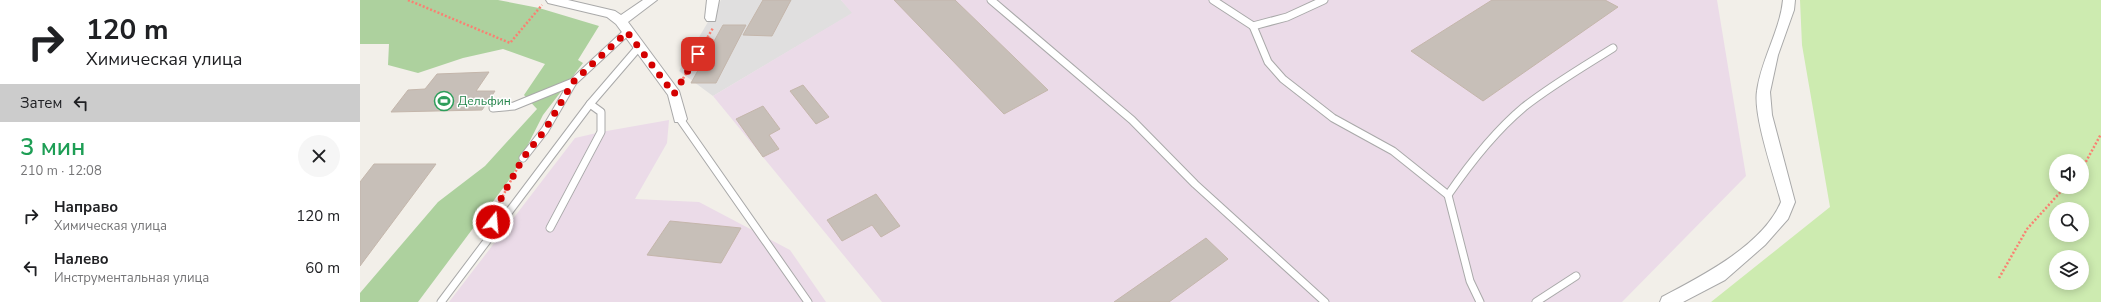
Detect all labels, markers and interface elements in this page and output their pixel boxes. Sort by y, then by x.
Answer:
text: 120 m [86,11,169,49]
icon: right [20,16,72,68]
pin [681,37,715,71]
icon: arrive [687,43,709,65]
text: Химическая улица [86,47,243,71]
sports icon: Дельфин [433,90,455,112]
icon: left [70,92,92,114]
text: Затем [20,93,62,113]
place label: Дельфин [458,93,511,109]
text: 3 мин [20,131,85,163]
button: close [298,135,340,177]
map controls [2049,154,2089,290]
button: sound [2049,154,2089,194]
text: 210 m · 12:08 [20,162,102,180]
text: Направо [54,197,118,217]
position arrow [472,201,514,243]
button: search [2049,202,2089,242]
icon: right [20,205,42,227]
text: 120 m [296,206,340,226]
text: Химическая улица [54,217,167,235]
text: Налево [54,249,109,269]
button: layers [2049,250,2089,290]
icon: left [20,257,42,279]
text: 60 m [305,258,340,278]
text: Инструментальная улица [54,269,209,287]

